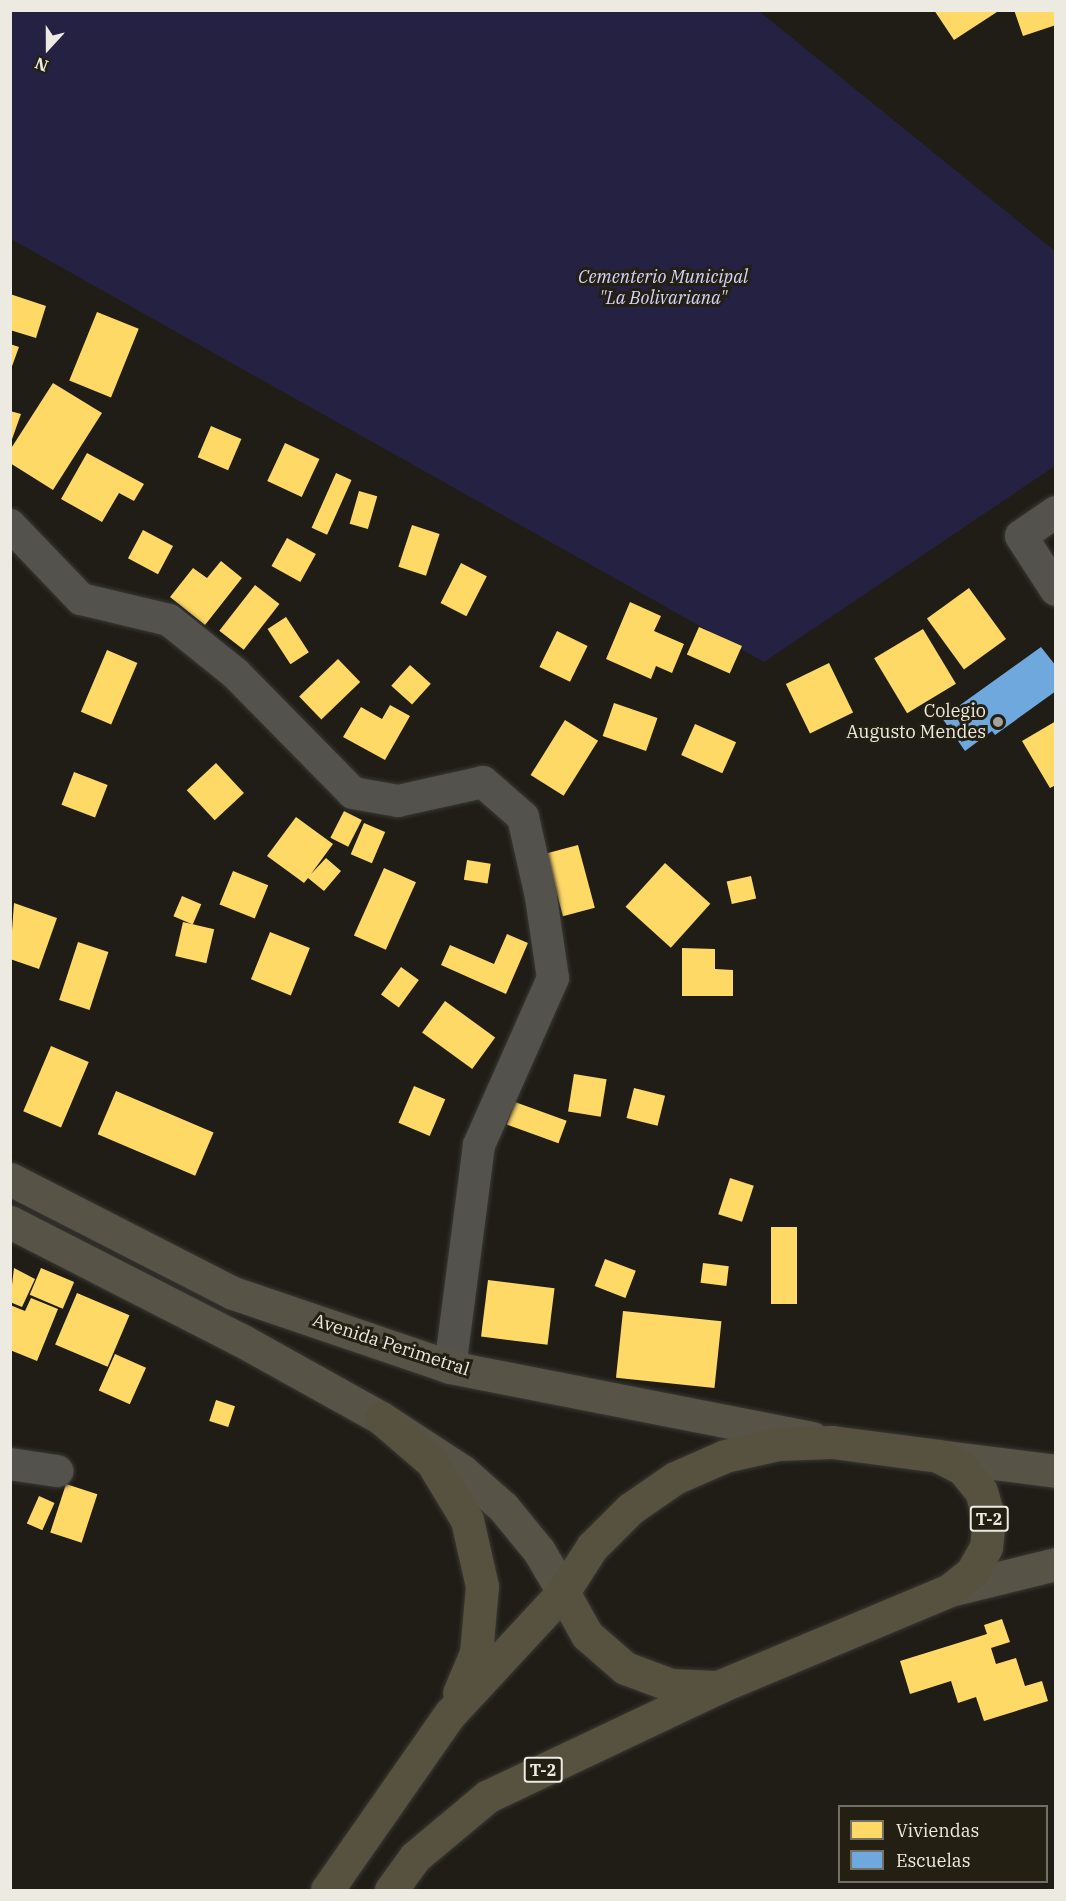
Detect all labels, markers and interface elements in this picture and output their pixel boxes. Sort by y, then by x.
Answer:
north arrow [18,18,78,78]
text: N [32,53,51,76]
park label: Cementerio Municipal "La Bolivariana" [578,267,748,310]
place label: Colegio Augusto Mendes [846,701,986,744]
marker: Colegio Augusto Mendes [991,715,1005,729]
street label: Avenida Perimetral [310,1309,472,1381]
road number: T-2 [970,1506,1008,1532]
road number: T-2 [524,1757,562,1783]
legend [838,1805,1048,1883]
text: Viviendas [896,1819,979,1842]
text: Escuelas [896,1849,970,1872]

